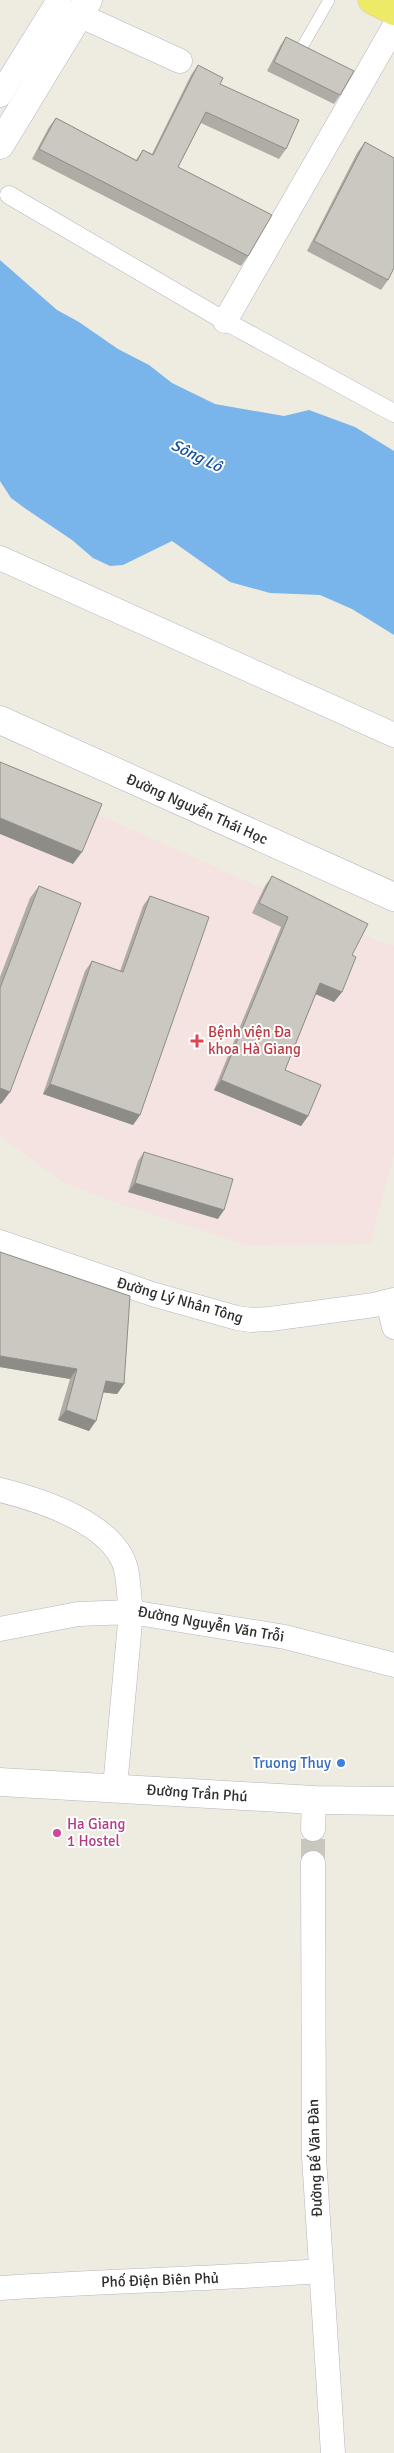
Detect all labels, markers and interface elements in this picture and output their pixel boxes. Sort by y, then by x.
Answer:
water label: Sông Lô [168,435,226,477]
street label: Đường Nguyễn Thái Học [123,769,271,848]
place label: Bệnh viện Đa khoa Hà Giang [208,1023,301,1058]
marker: Bệnh viện Đa khoa Hà Giang [190,1034,204,1048]
street label: Đường Lý Nhân Tông [115,1273,245,1327]
street label: Đường Nguyễn Văn Trỗi [136,1601,286,1646]
place label: Truong Thuy [253,1754,331,1772]
marker: Truong Thuy [335,1757,347,1769]
street label: Đường Trần Phú [146,1780,248,1806]
place label: Ha Giang 1 Hostel [67,1815,126,1850]
marker: Ha Giang 1 Hostel [51,1827,63,1839]
street label: Đường Bế Văn Đàn [304,2099,326,2217]
street label: Phố Điện Biên Phủ [101,2269,219,2291]

